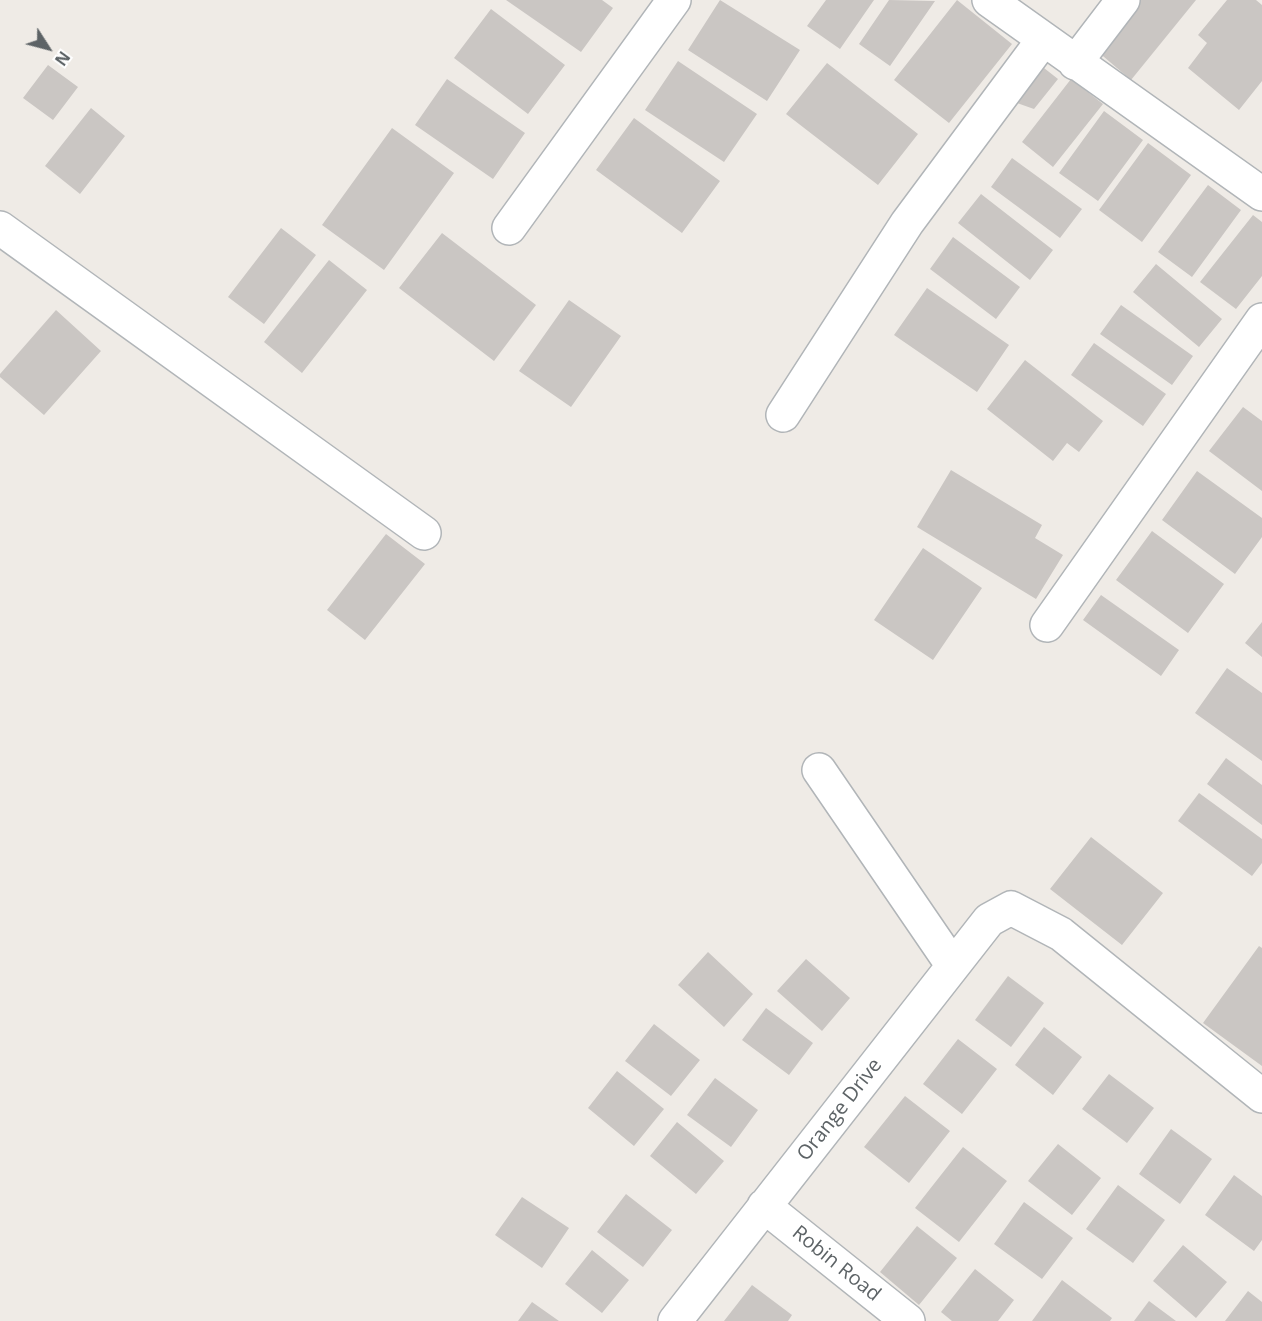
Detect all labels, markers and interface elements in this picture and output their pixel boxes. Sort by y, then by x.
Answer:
north arrow [18,18,78,78]
text: N [50,47,75,70]
street label: Orange Drive [793,1054,887,1166]
street label: Robin Road [787,1221,885,1307]

